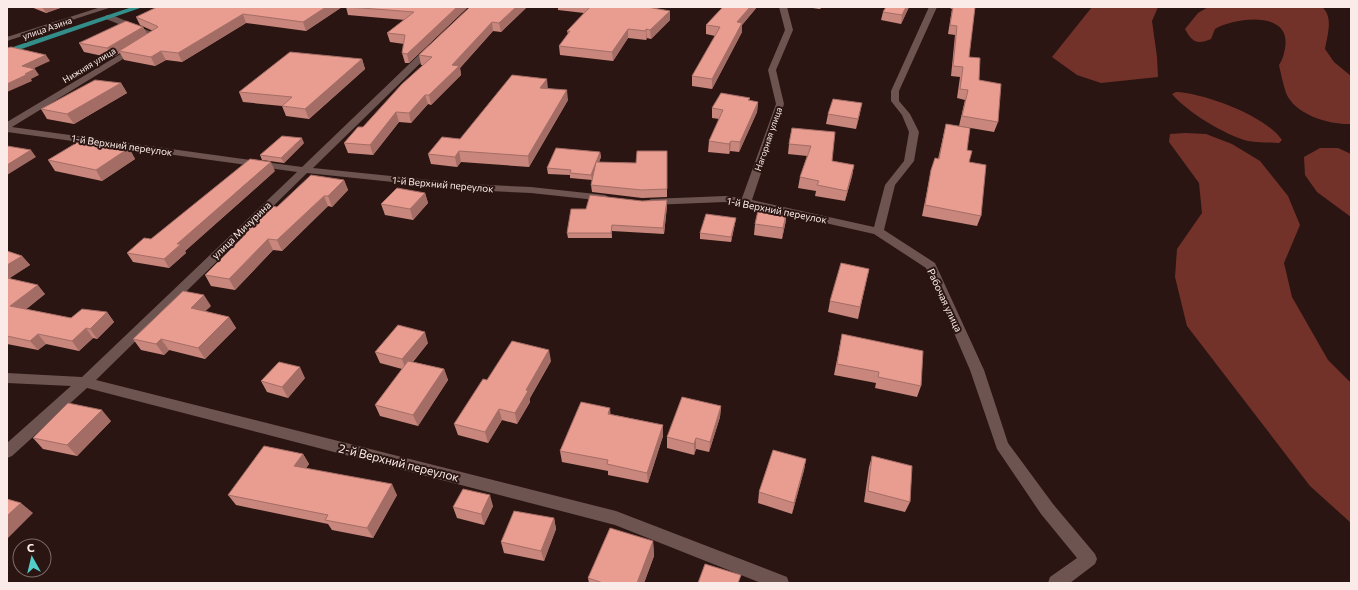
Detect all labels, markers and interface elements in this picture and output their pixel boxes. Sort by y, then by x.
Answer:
street label: улица Азина [21,14,74,42]
street label: Нижняя улица [60,45,118,85]
street label: Нагорная улица [752,105,784,172]
street label: 1-й Верхний переулок [71,132,174,158]
street label: 1-й Верхний переулок [392,174,495,194]
street label: 1-й Верхний переулок [726,194,829,226]
street label: улица Мичурина [209,199,273,261]
street label: Рабочая улица [925,266,965,334]
street label: 2-й Верхний переулок [337,440,461,484]
north arrow [12,538,52,578]
text: С [26,541,36,555]

